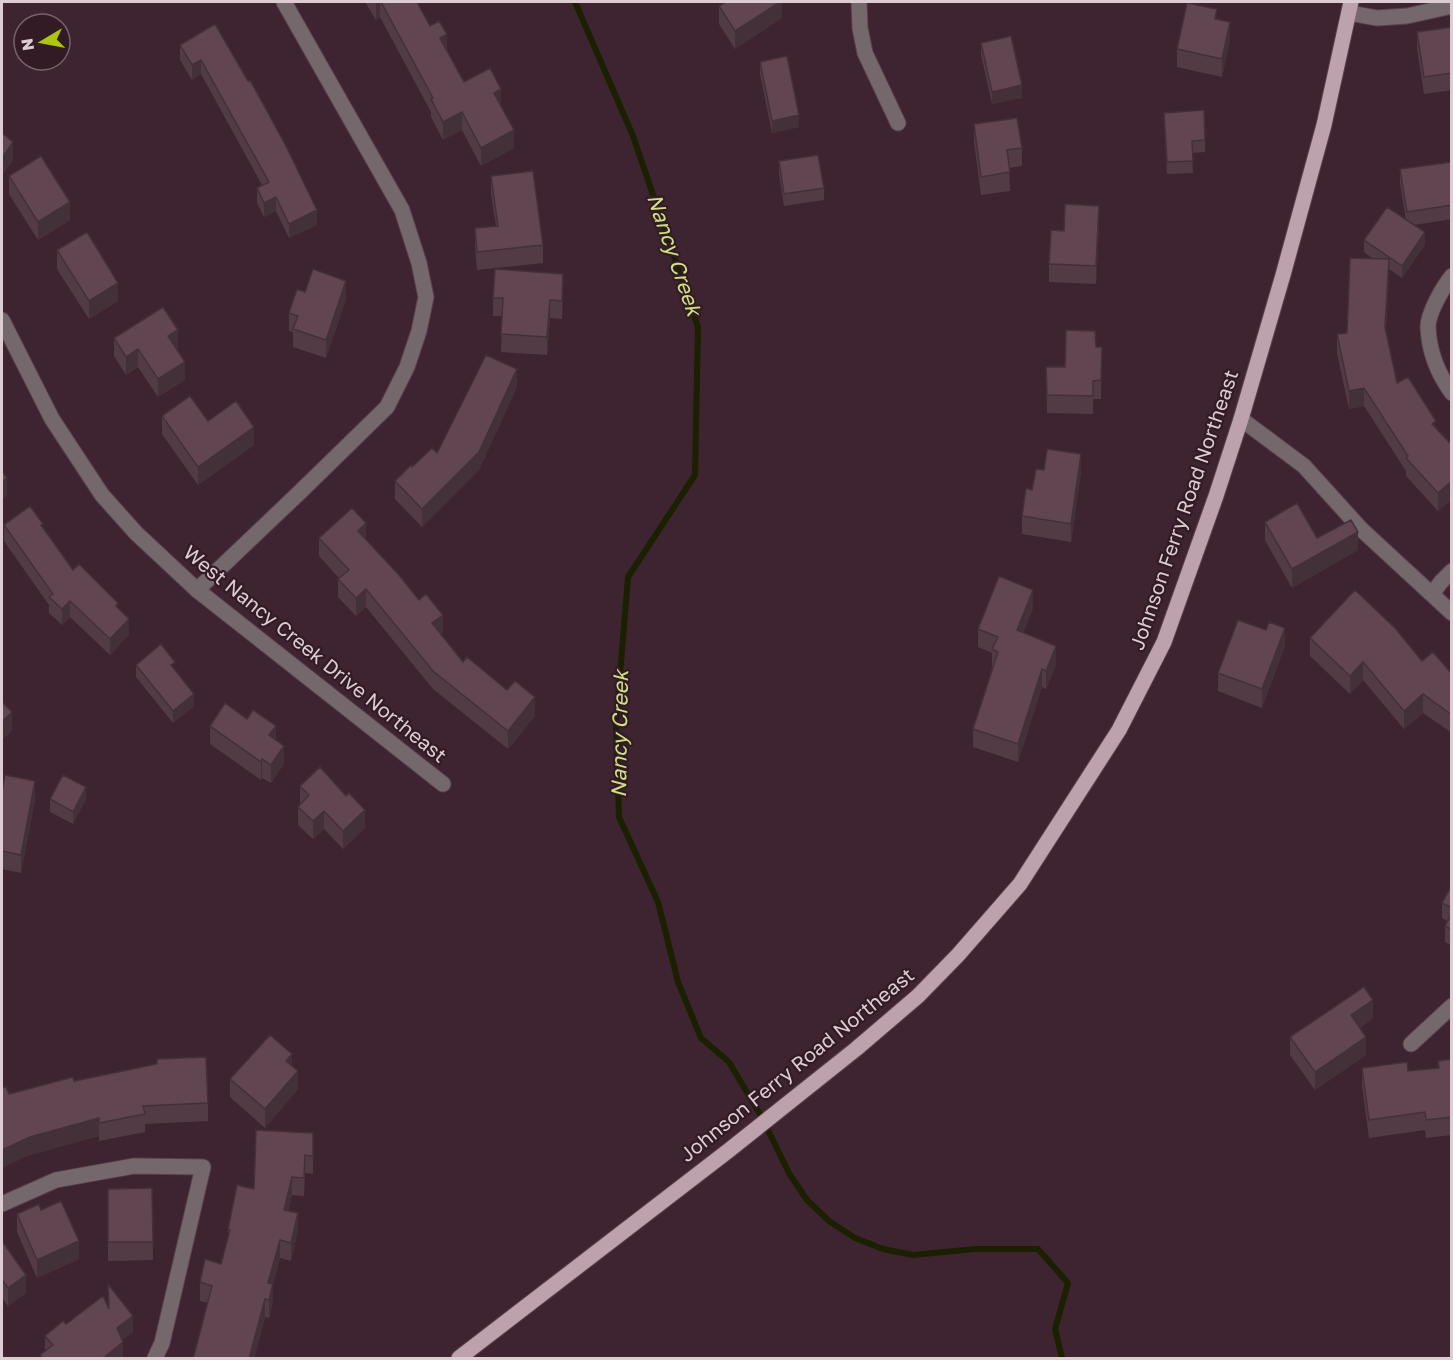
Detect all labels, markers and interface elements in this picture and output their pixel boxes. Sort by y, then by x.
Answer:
north arrow [12,12,72,72]
text: N [16,37,38,52]
water label: Nancy Creek [642,190,709,321]
street label: Johnson Ferry Road Northeast [1124,367,1242,653]
street label: West Nancy Creek Drive Northeast [179,540,452,767]
water label: Nancy Creek [605,668,633,798]
street label: Johnson Ferry Road Northeast [674,962,918,1166]

